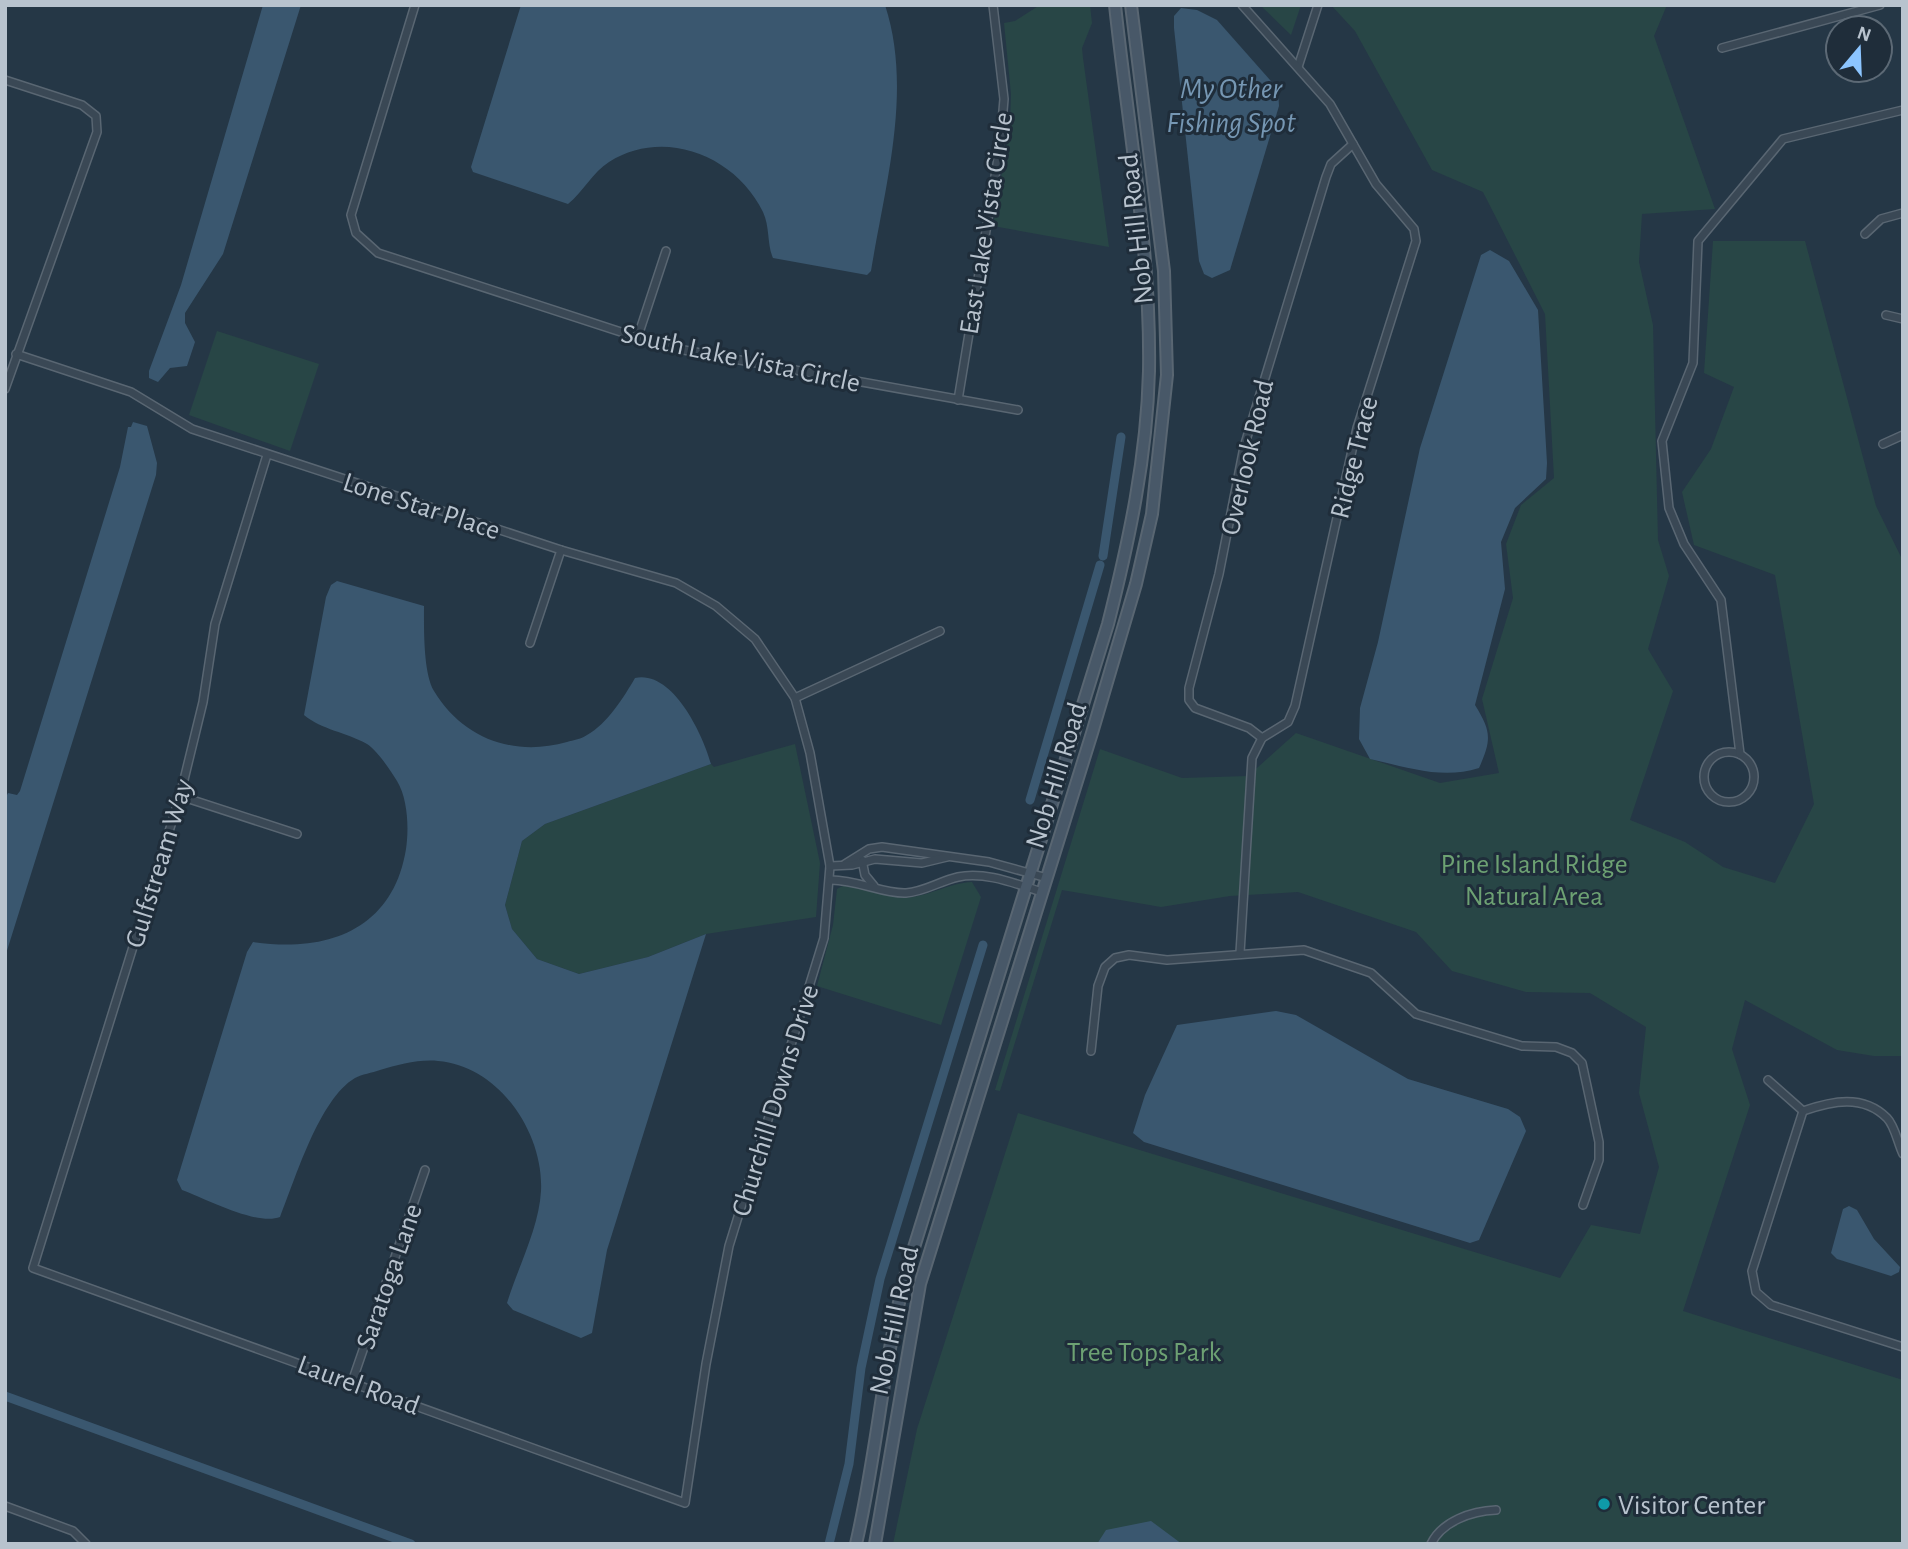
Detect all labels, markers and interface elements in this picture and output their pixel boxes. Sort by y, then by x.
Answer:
north arrow [1824,14,1894,84]
text: N [1855,23,1873,45]
water label: My Other Fishing Spot [1166,74,1296,138]
street label: East Lake Vista Circle [956,110,1018,336]
street label: Nob Hill Road [1115,152,1159,306]
street label: South Lake Vista Circle [619,320,863,398]
street label: Overlook Road [1216,377,1279,538]
street label: Ridge Trace [1326,393,1384,522]
street label: Lone Star Place [339,468,503,545]
street label: Nob Hill Road [1021,699,1092,852]
street label: Gulfstream Way [121,776,199,951]
park label: Pine Island Ridge Natural Area [1440,851,1628,911]
street label: Churchill Downs Drive [727,981,824,1220]
street label: Saratoga Lane [352,1200,428,1353]
street label: Nob Hill Road [866,1243,924,1397]
park label: Tree Tops Park [1067,1339,1222,1367]
street label: Laurel Road [294,1351,423,1421]
place label: Visitor Center [1618,1492,1765,1520]
marker: Visitor Center [1596,1496,1612,1512]

